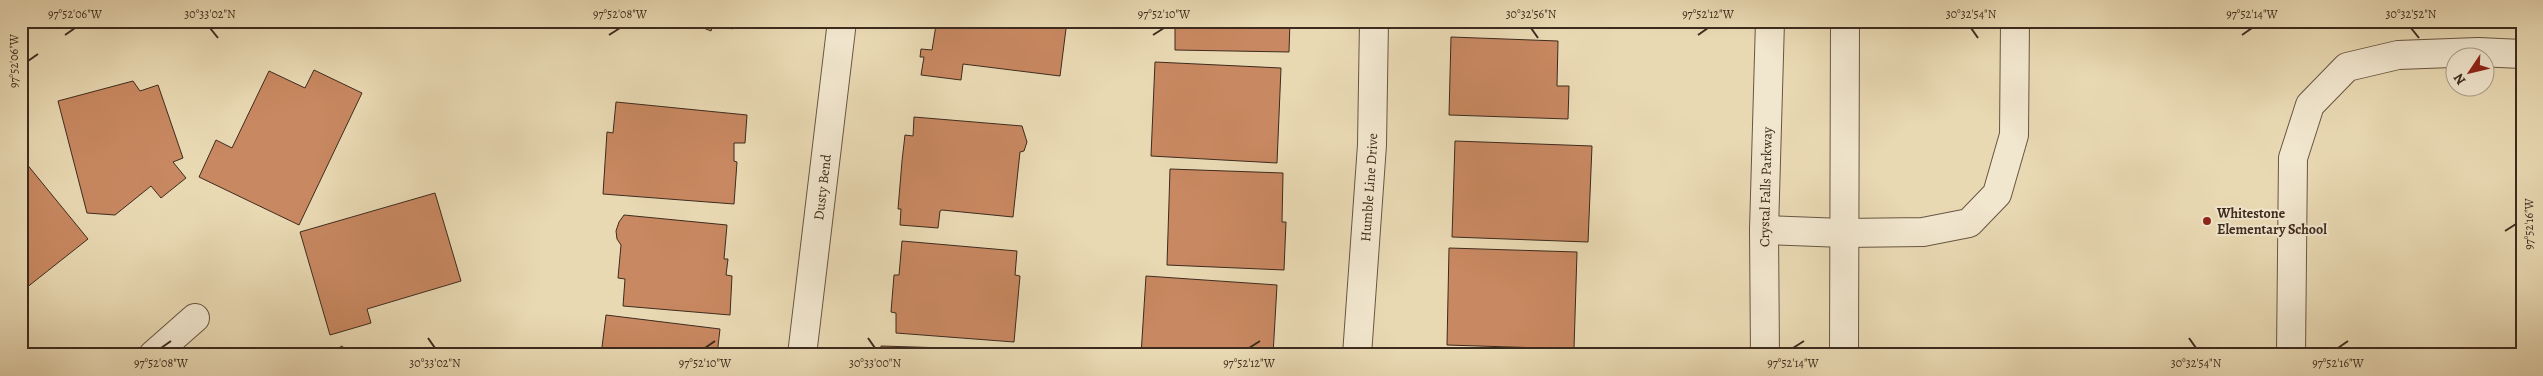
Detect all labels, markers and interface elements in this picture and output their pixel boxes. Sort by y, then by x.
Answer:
text: 97°52'06"W [48,6,103,22]
text: 30°33'02"N [184,6,236,22]
text: 97°52'08"W [593,6,648,22]
text: 97°52'10"W [1138,6,1191,22]
text: 30°32'56"N [1506,6,1557,22]
text: 97°52'12"W [1682,6,1735,22]
text: 30°32'54"N [1946,6,1997,22]
text: 97°52'14"W [2226,6,2279,22]
text: 30°32'52"N [2386,6,2437,22]
text: 97°52'06"W [6,33,22,88]
north arrow [2446,48,2496,98]
text: N [2449,70,2470,89]
street label: Crystal Falls Parkway [1754,126,1776,247]
street label: Humble Line Drive [1356,133,1382,242]
street label: Dusty Bend [809,153,836,221]
text: 97°52'16"W [2521,197,2537,250]
place label: Whitestone Elementary School [2216,204,2327,239]
marker: Whitestone Elementary School [2201,215,2213,227]
text: 97°52'08"W [134,355,189,371]
text: 30°33'02"N [409,355,461,371]
text: 97°52'10"W [679,355,732,371]
text: 30°33'00"N [849,355,901,371]
text: 97°52'12"W [1223,355,1276,371]
text: 97°52'14"W [1767,355,1820,371]
text: 30°32'54"N [2171,355,2222,371]
text: 97°52'16"W [2312,355,2365,371]

